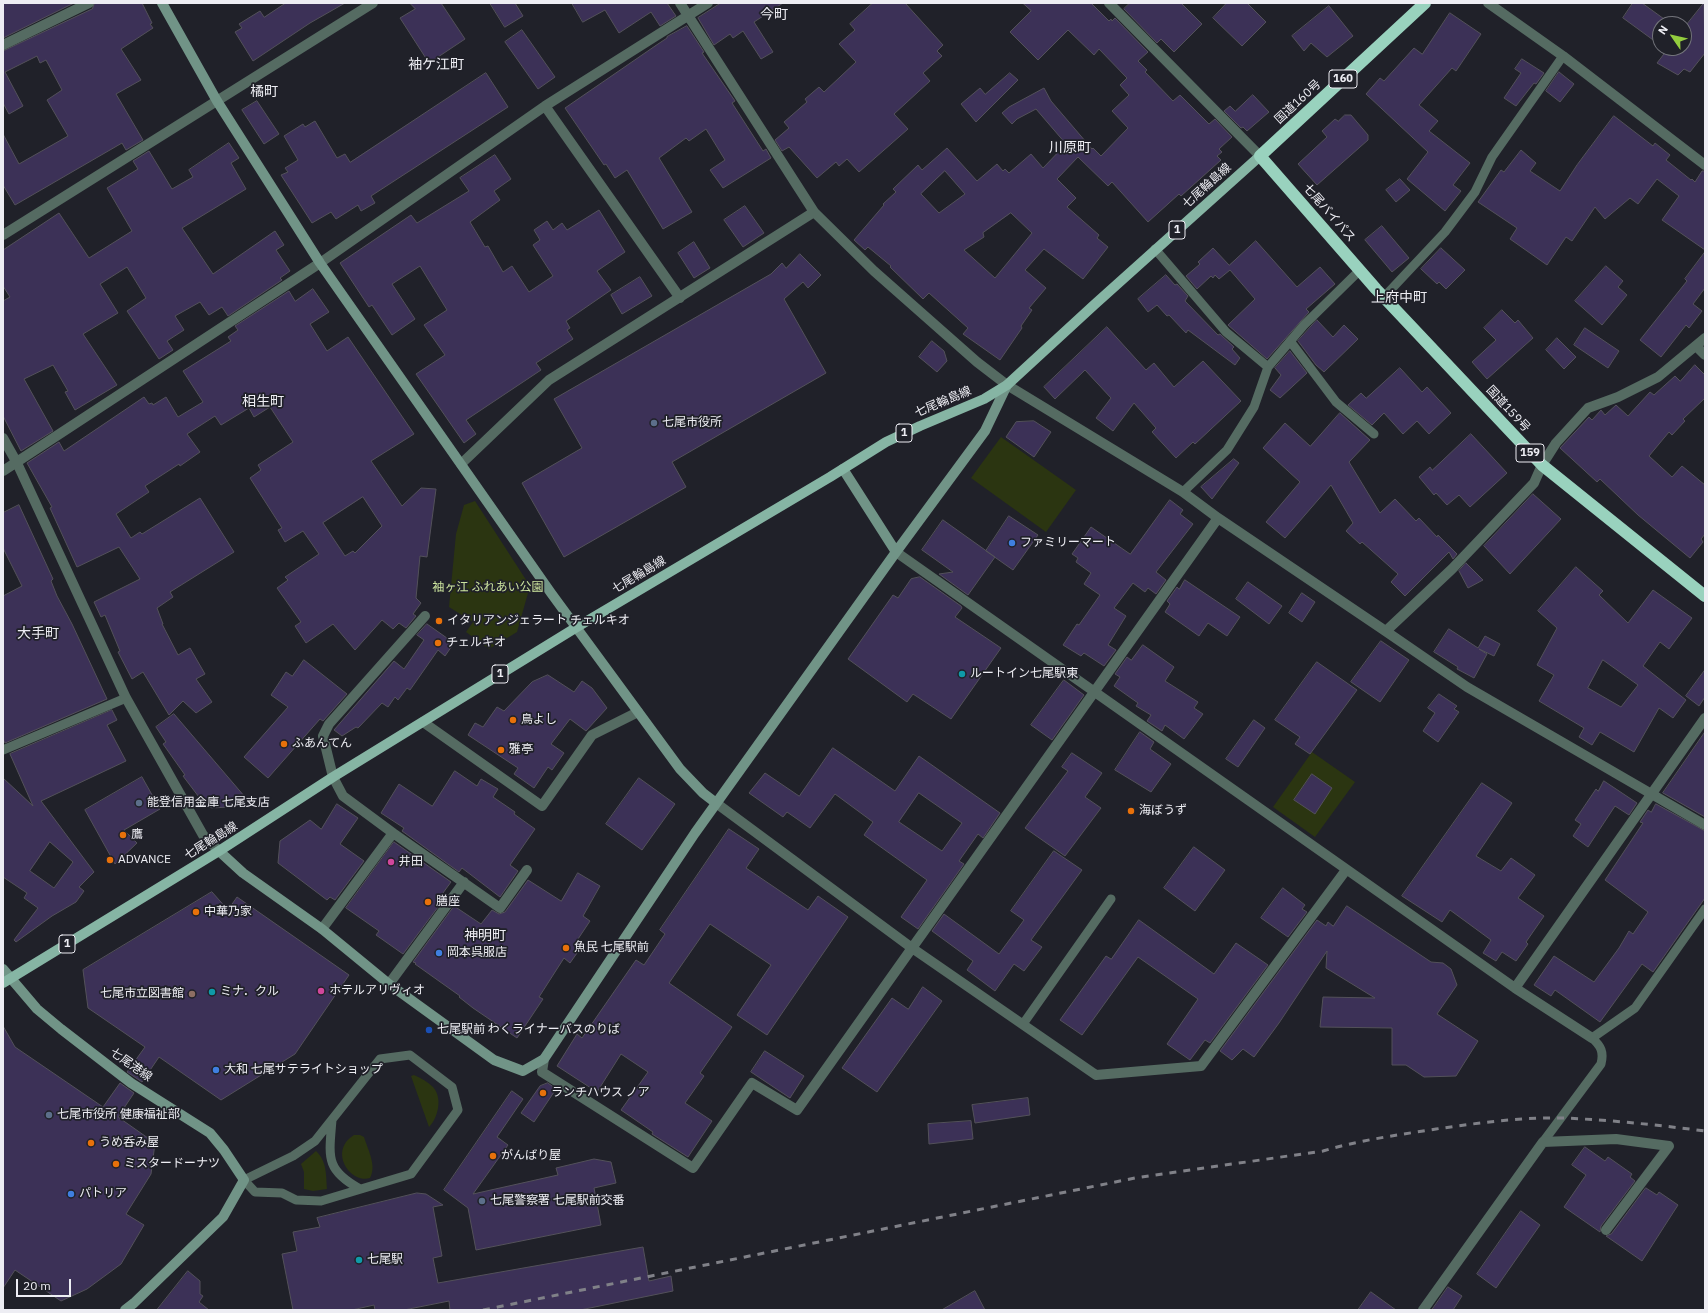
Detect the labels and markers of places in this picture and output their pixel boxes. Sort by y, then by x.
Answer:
place label: 七尾市役所 [662,416,722,430]
marker: 七尾市役所 [649,418,659,428]
place label: ファミリーマート [1020,536,1116,550]
marker: ファミリーマート [1007,538,1017,548]
place label: イタリアンジェラート チェルキオ [447,614,630,628]
marker: イタリアンジェラート チェルキオ [434,616,444,626]
place label: チェルキオ [446,636,506,650]
marker: チェルキオ [433,638,443,648]
place label: ルートイン七尾駅東 [970,667,1078,681]
marker: ルートイン七尾駅東 [957,669,967,679]
place label: 鳥よし [521,713,557,727]
marker: 鳥よし [508,715,518,725]
place label: ふあんてん [292,737,352,751]
marker: ふあんてん [279,739,289,749]
place label: 雅亭 [509,743,533,757]
marker: 雅亭 [496,745,506,755]
place label: 能登信用金庫 七尾支店 [147,796,270,810]
marker: 能登信用金庫 七尾支店 [134,798,144,808]
place label: 海ぼうず [1139,804,1187,818]
marker: 海ぼうず [1126,806,1136,816]
place label: 鷹 [131,828,143,842]
marker: 鷹 [118,830,128,840]
place label: ADVANCE [118,853,171,867]
marker: ADVANCE [105,855,115,865]
place label: 井田 [399,855,423,869]
marker: 井田 [386,857,396,867]
place label: 膳座 [436,895,460,909]
marker: 膳座 [423,897,433,907]
place label: 中華乃家 [204,905,252,919]
marker: 中華乃家 [191,907,201,917]
place label: 魚民 七尾駅前 [574,941,649,955]
marker: 魚民 七尾駅前 [561,943,571,953]
place label: 岡本呉服店 [447,946,507,960]
marker: 岡本呉服店 [434,948,444,958]
place label: ホテルアリヴィオ [329,984,425,998]
place label: ミナ．クル [220,985,279,999]
marker: ホテルアリヴィオ [316,986,326,996]
place label: 七尾市立図書館 [100,987,184,1001]
marker: ミナ．クル [207,987,217,997]
marker: 七尾市立図書館 [187,989,197,999]
place label: 七尾駅前 わくライナーバスのりば [437,1023,620,1037]
marker: 七尾駅前 わくライナーバスのりば [424,1025,434,1035]
place label: 大和 七尾サテライトショップ [224,1063,383,1077]
marker: 大和 七尾サテライトショップ [211,1065,221,1075]
place label: ランチハウス ノア [551,1086,650,1100]
marker: ランチハウス ノア [538,1088,548,1098]
place label: 七尾市役所 健康福祉部 [57,1108,180,1122]
marker: 七尾市役所 健康福祉部 [44,1110,54,1120]
place label: うめ呑み屋 [99,1136,159,1150]
marker: うめ呑み屋 [86,1138,96,1148]
place label: がんばり屋 [501,1149,561,1163]
marker: がんばり屋 [488,1151,498,1161]
place label: ミスタードーナツ [124,1157,220,1171]
marker: ミスタードーナツ [111,1159,121,1169]
place label: パトリア [79,1187,127,1201]
marker: パトリア [66,1189,76,1199]
place label: 七尾警察署 七尾駅前交番 [490,1194,625,1208]
marker: 七尾警察署 七尾駅前交番 [477,1196,487,1206]
place label: 七尾駅 [367,1253,403,1267]
marker: 七尾駅 [354,1255,364,1265]

